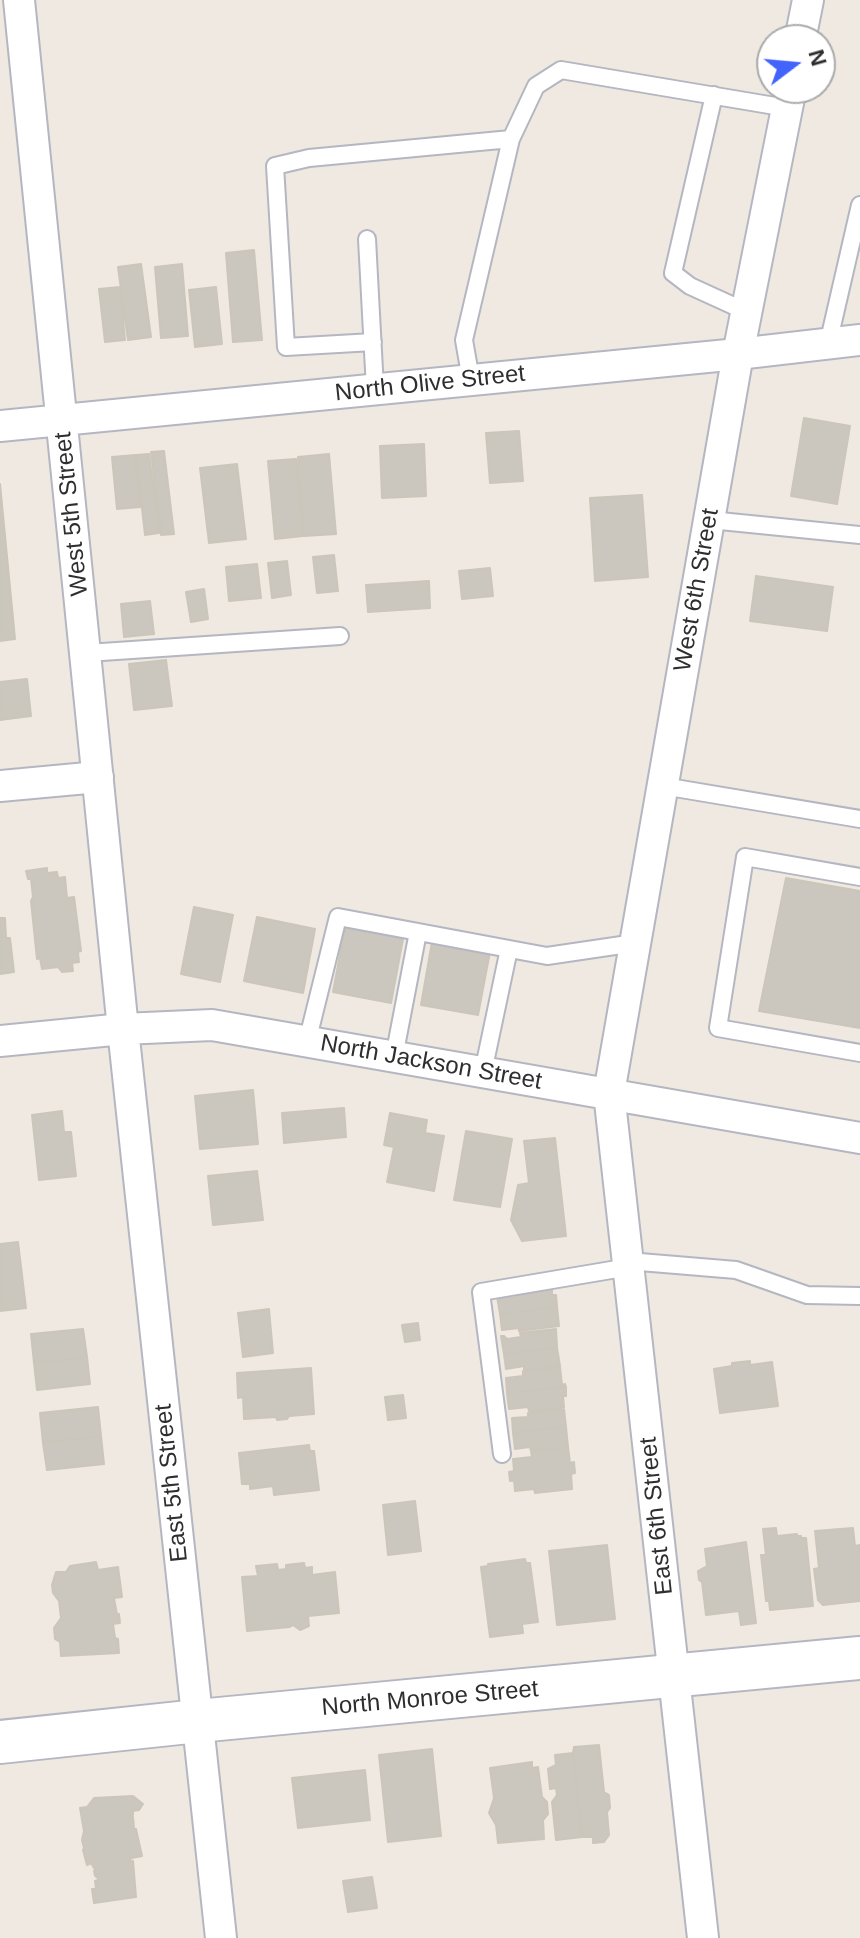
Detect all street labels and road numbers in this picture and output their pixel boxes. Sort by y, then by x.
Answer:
street label: North Olive Street [334,360,526,408]
street label: West 5th Street [49,430,95,598]
street label: West 6th Street [668,506,726,674]
street label: North Jackson Street [318,1029,544,1097]
street label: East 5th Street [149,1403,195,1563]
street label: East 6th Street [634,1436,680,1596]
street label: North Monroe Street [320,1675,540,1723]

